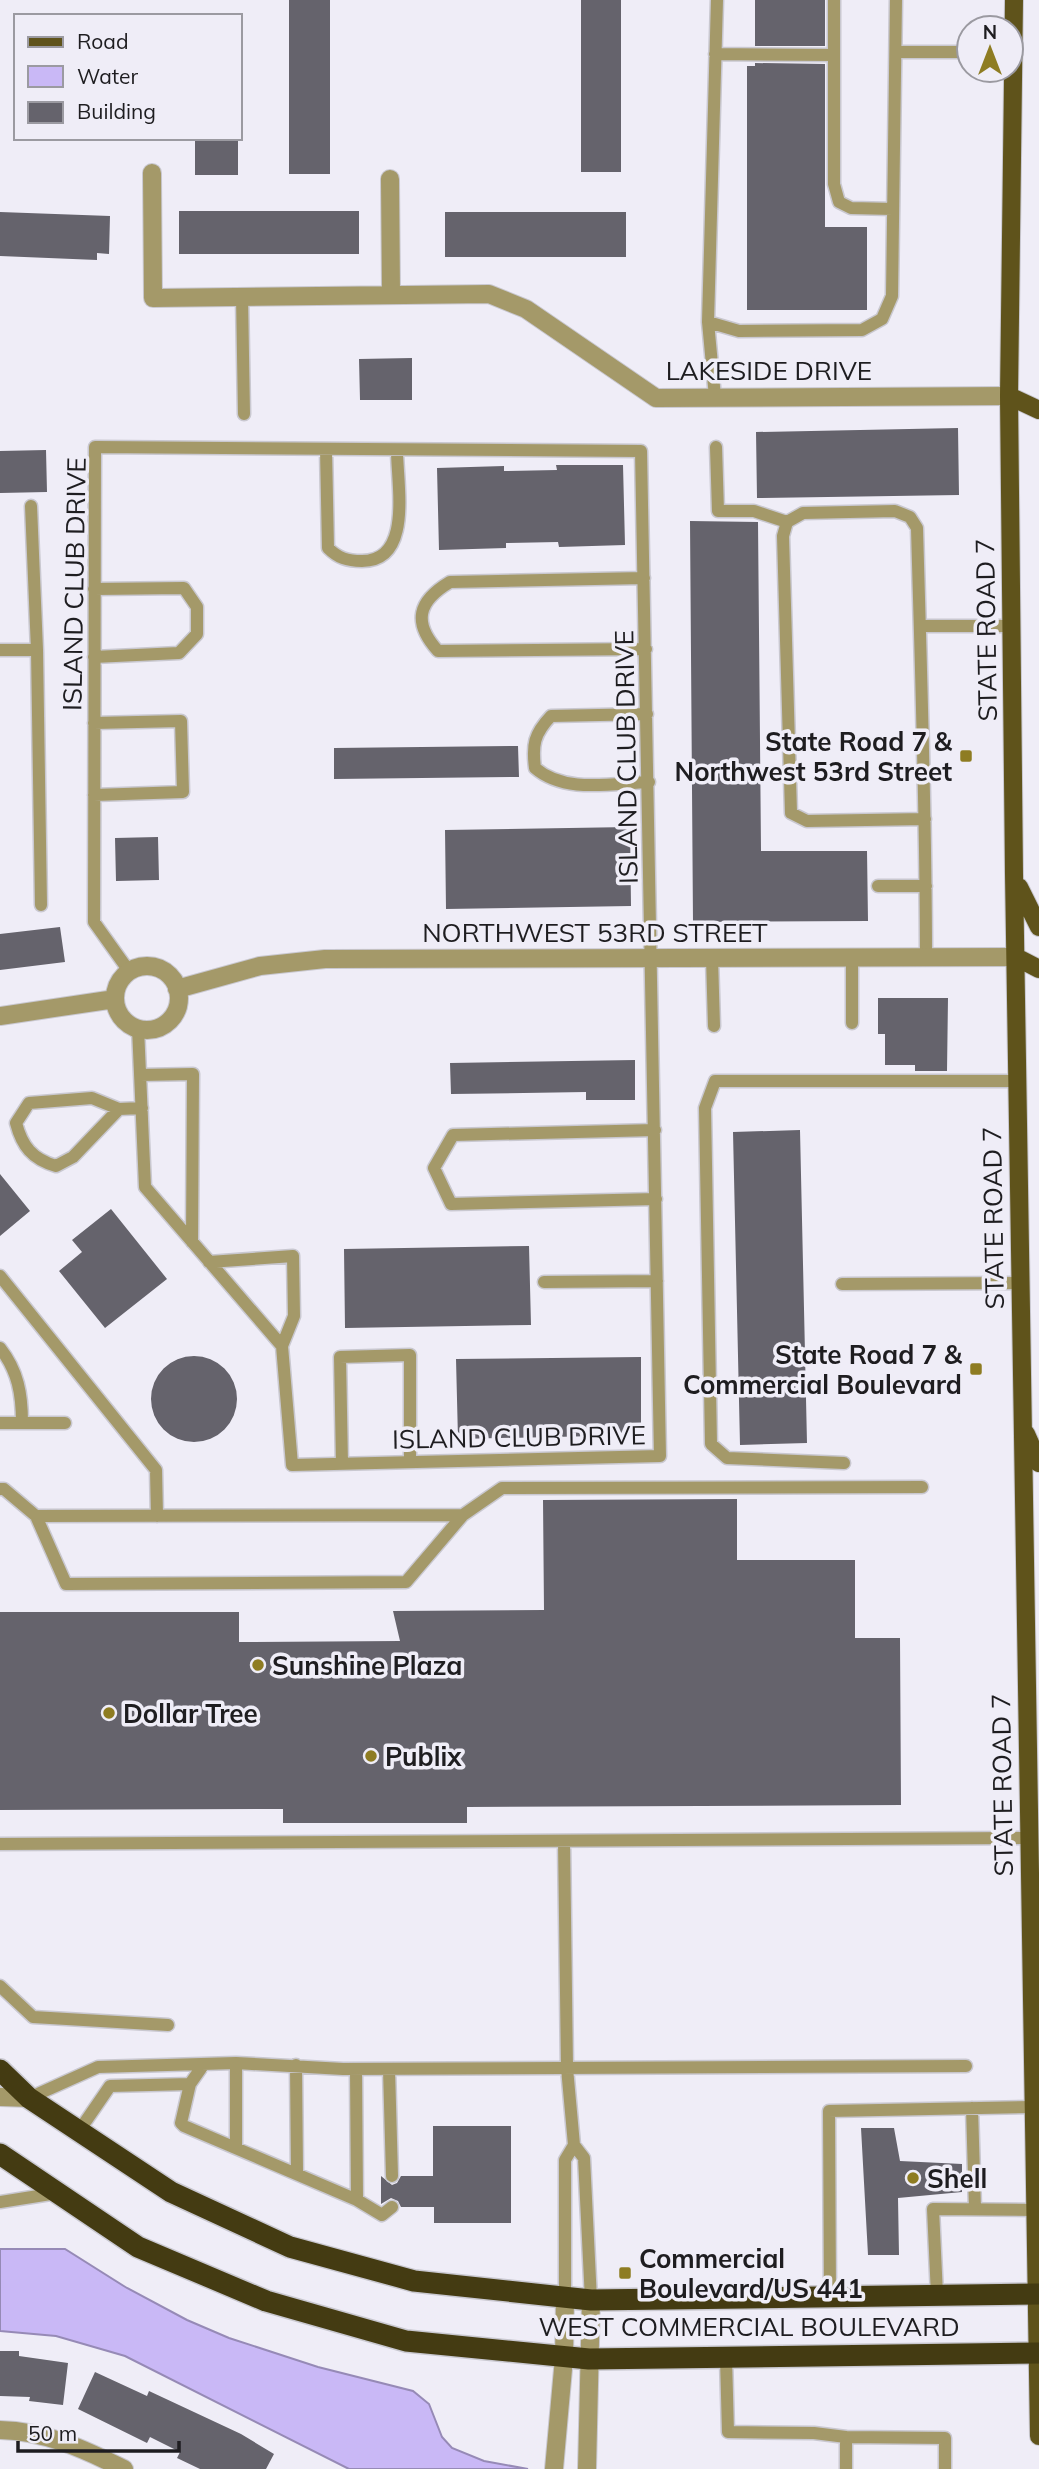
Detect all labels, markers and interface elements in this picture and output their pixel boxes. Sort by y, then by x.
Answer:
legend [14,14,242,140]
north arrow [955,14,1025,84]
text: N [983,20,997,44]
text: Road [77,28,128,54]
text: Water [77,63,138,89]
text: Building [77,98,156,124]
street label: LAKESIDE DRIVE [666,354,872,387]
street label: ISLAND CLUB DRIVE [55,457,93,711]
street label: STATE ROAD 7 [968,538,1004,722]
street label: ISLAND CLUB DRIVE [607,630,645,884]
place label: State Road 7 & Northwest 53rd Street [675,725,953,788]
marker: State Road 7 & Northwest 53rd Street [958,748,974,764]
street label: NORTHWEST 53RD STREET [422,916,768,949]
street label: STATE ROAD 7 [975,1126,1011,1310]
place label: State Road 7 & Commercial Boulevard [683,1338,963,1401]
marker: State Road 7 & Commercial Boulevard [968,1361,984,1377]
street label: ISLAND CLUB DRIVE [392,1418,646,1456]
place label: Sunshine Plaza [272,1649,462,1682]
marker: Sunshine Plaza [250,1657,266,1673]
street label: STATE ROAD 7 [984,1693,1020,1877]
place label: Dollar Tree [123,1697,258,1730]
marker: Dollar Tree [101,1705,117,1721]
place label: Publix [385,1740,462,1773]
marker: Publix [363,1748,379,1764]
place label: Shell [927,2162,987,2195]
marker: Shell [905,2170,921,2186]
place label: Commercial Boulevard/US 441 [639,2242,863,2305]
marker: Commercial Boulevard/US 441 [617,2265,633,2281]
street label: WEST COMMERCIAL BOULEVARD [538,2310,960,2343]
scale bar [18,2410,178,2454]
text: 50 m [28,2420,77,2446]

